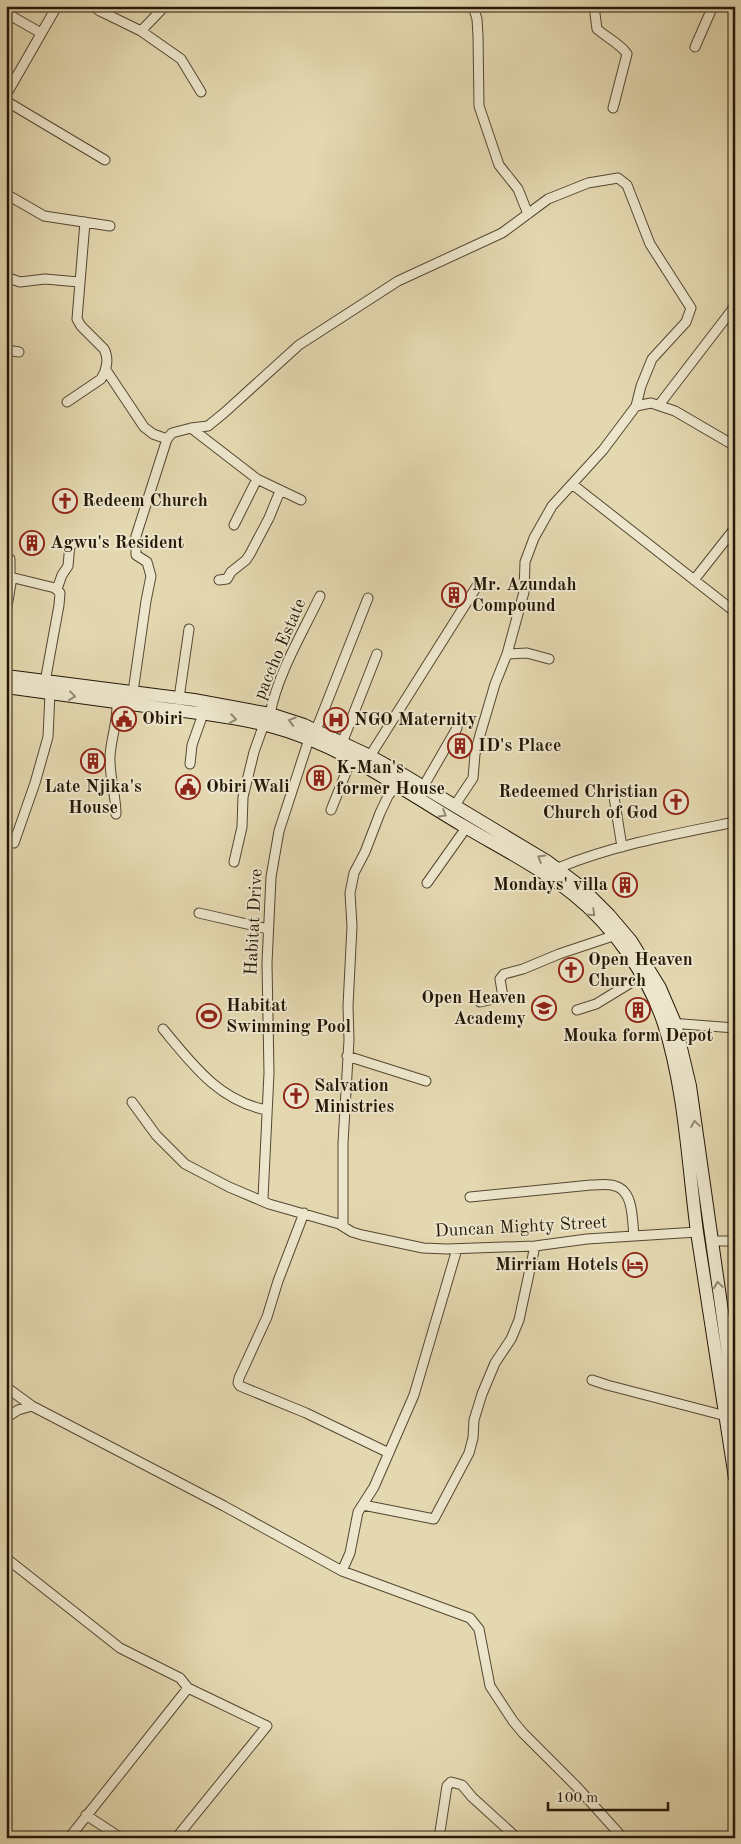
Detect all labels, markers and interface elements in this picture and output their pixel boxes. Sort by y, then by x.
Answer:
church icon: Redeem Church [52,488,78,514]
place label: Redeem Church [82,492,208,510]
building icon: Agwu's Resident [19,530,45,556]
place label: Agwu's Resident [50,534,184,552]
place label: Mr. Azundah Compound [472,576,577,615]
building icon: Mr. Azundah Compound [441,582,467,608]
street label: paccho Estate [251,596,309,702]
one-way arrow [68,690,76,701]
public building icon: Obiri [111,706,137,732]
hospital icon: NGO Maternity [323,707,349,733]
place label: Obiri [142,710,183,728]
place label: NGO Maternity [354,711,477,729]
one-way arrow [228,713,237,723]
one-way arrow [288,716,296,726]
building icon: ID's Place [447,733,473,759]
place label: ID's Place [478,737,561,755]
building icon: Late Njika's House [80,748,106,774]
place label: K-Man's former House [336,759,445,798]
building icon: K-Man's former House [306,765,332,791]
public building icon: Obiri Wali [175,774,201,800]
place label: Late Njika's House [44,778,142,817]
place label: Obiri Wali [206,778,289,796]
place label: Redeemed Christian Church of God [498,783,658,822]
church icon: Redeemed Christian Church of God [663,789,689,815]
one-way arrow [437,807,446,817]
one-way arrow [538,854,547,864]
street label: Habitat Drive [242,868,266,976]
building icon: Mondays' villa [612,872,638,898]
place label: Mondays' villa [493,876,608,894]
one-way arrow [587,907,596,916]
place label: Open Heaven Church [588,951,693,990]
church icon: Open Heaven Church [558,957,584,983]
place label: Open Heaven Academy [421,989,526,1028]
school or university icon: Open Heaven Academy [531,995,557,1021]
place label: Habitat Swimming Pool [226,997,351,1036]
building icon: Mouka form Depot [625,997,651,1023]
sports icon: Habitat Swimming Pool [196,1003,222,1029]
place label: Mouka form Depot [563,1027,713,1045]
place label: Salvation Ministries [314,1077,395,1116]
church icon: Salvation Ministries [283,1083,309,1109]
one-way arrow [690,1120,701,1128]
street label: Duncan Mighty Street [434,1213,608,1241]
hotel icon: Mirriam Hotels [622,1252,648,1278]
place label: Mirriam Hotels [495,1256,618,1274]
one-way arrow [713,1281,723,1290]
scale bar [548,1779,668,1811]
text: 100 m [556,1791,598,1806]

